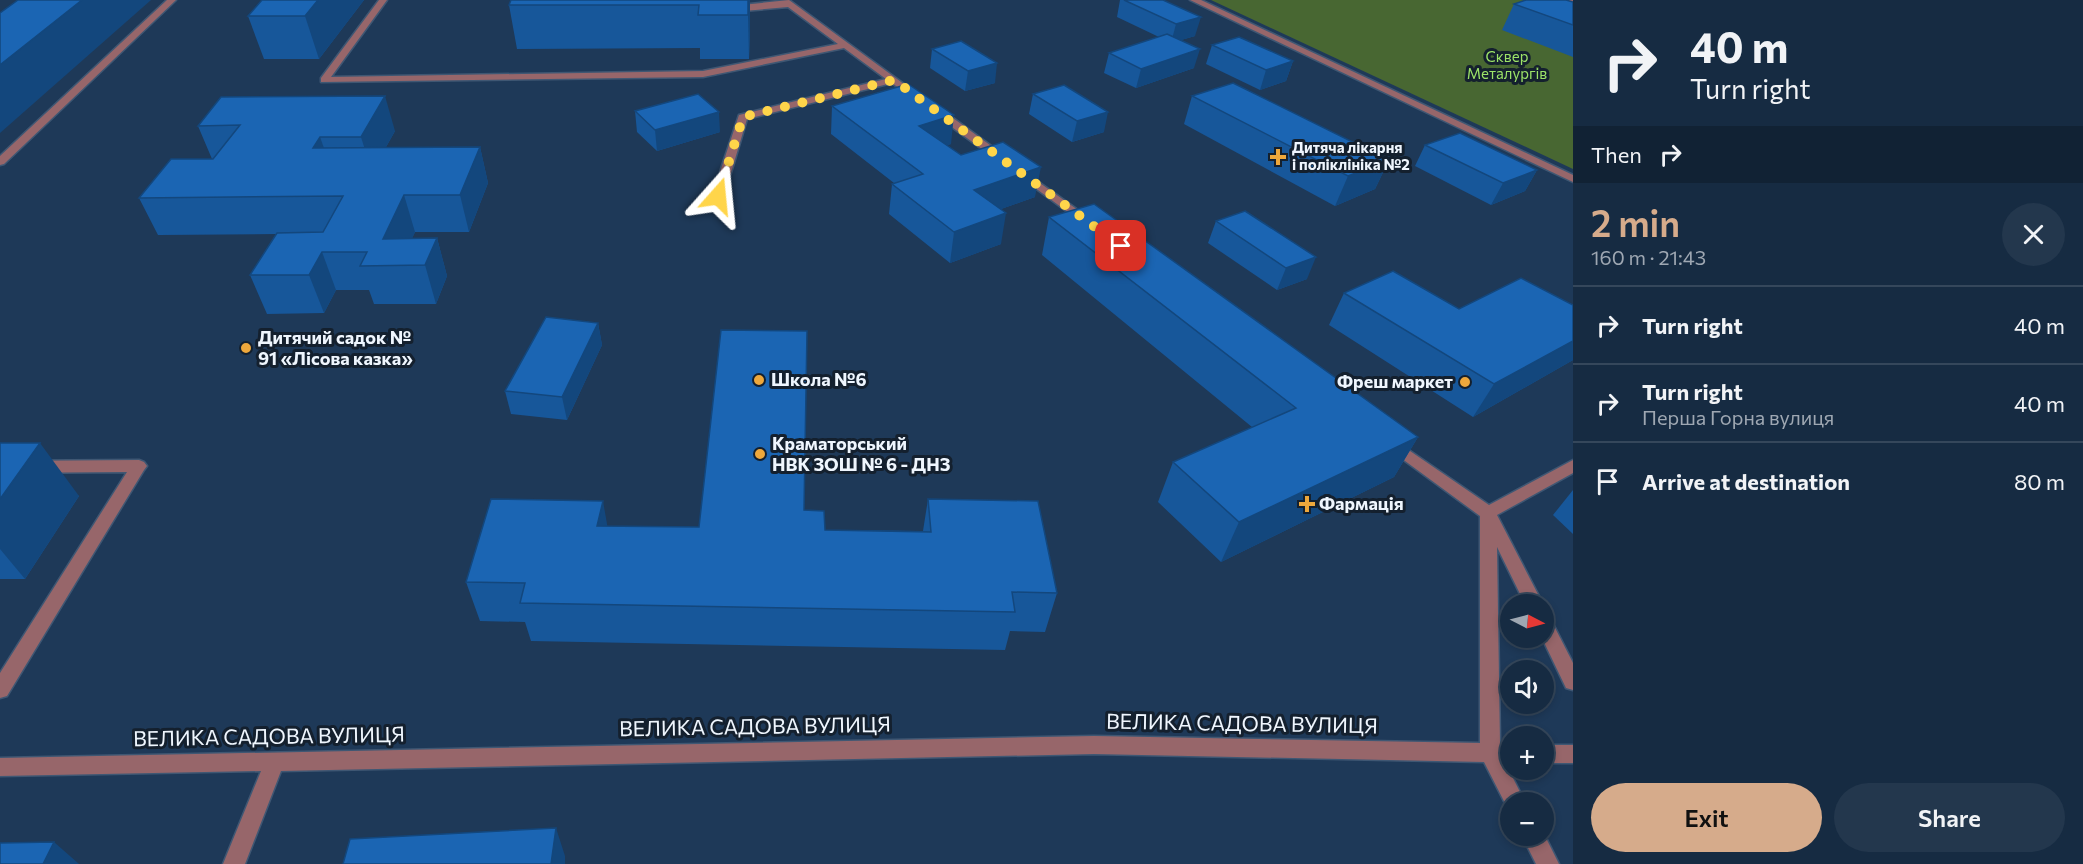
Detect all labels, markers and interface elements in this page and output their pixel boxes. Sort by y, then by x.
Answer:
text: 40 m [1690,20,1788,72]
icon: right [1591,24,1669,102]
park label: Сквер Металургів [1467,47,1547,82]
text: Turn right [1690,72,1810,105]
place label: Дитяча лікарня і поліклініка №2 [1292,138,1410,173]
icon: right [1654,138,1687,171]
text: Then [1591,141,1642,168]
marker: Дитяча лікарня і поліклініка №2 [1269,148,1287,166]
position arrow [686,164,750,228]
text: 2 min [1591,200,1680,244]
button: close [2002,203,2065,266]
pin [1095,220,1146,271]
icon: arrive [1104,229,1137,262]
text: 160 m · 21:43 [1591,245,1706,269]
icon: right [1591,309,1624,342]
text: Turn right [1642,312,1743,339]
text: 40 m [2014,312,2065,339]
place label: Дитячий садок № 91 «Лісова казка» [258,326,413,369]
marker: Дитячий садок № 91 «Лісова казка» [239,341,253,355]
place label: Школа №6 [771,368,867,390]
place label: Фреш маркет [1337,370,1453,392]
marker: Школа №6 [752,373,766,387]
marker: Фреш маркет [1458,375,1472,389]
text: Turn right [1642,378,1743,405]
icon: right [1591,387,1624,420]
text: 40 m [2014,390,2065,417]
text: Перша Горна вулиця [1642,405,1834,429]
place label: Краматорський НВК ЗОШ № 6 - ДНЗ [772,432,951,475]
marker: Краматорський НВК ЗОШ № 6 - ДНЗ [753,447,767,461]
icon: arrive [1591,465,1624,498]
text: Arrive at destination [1642,468,1850,495]
text: 80 m [2014,468,2065,495]
place label: Фармація [1319,492,1404,514]
marker: Фармація [1300,497,1314,511]
north arrow [1500,594,1554,648]
map controls [1500,594,1554,846]
button: sound [1500,660,1554,714]
street label: ВЕЛИКА САДОВА ВУЛИЦЯ [1106,708,1378,737]
street label: ВЕЛИКА САДОВА ВУЛИЦЯ [619,711,891,740]
street label: ВЕЛИКА САДОВА ВУЛИЦЯ [133,721,405,750]
button: + [1500,726,1554,780]
button: Exit [1591,783,1822,852]
button: Share [1834,783,2065,852]
button: − [1500,792,1554,846]

